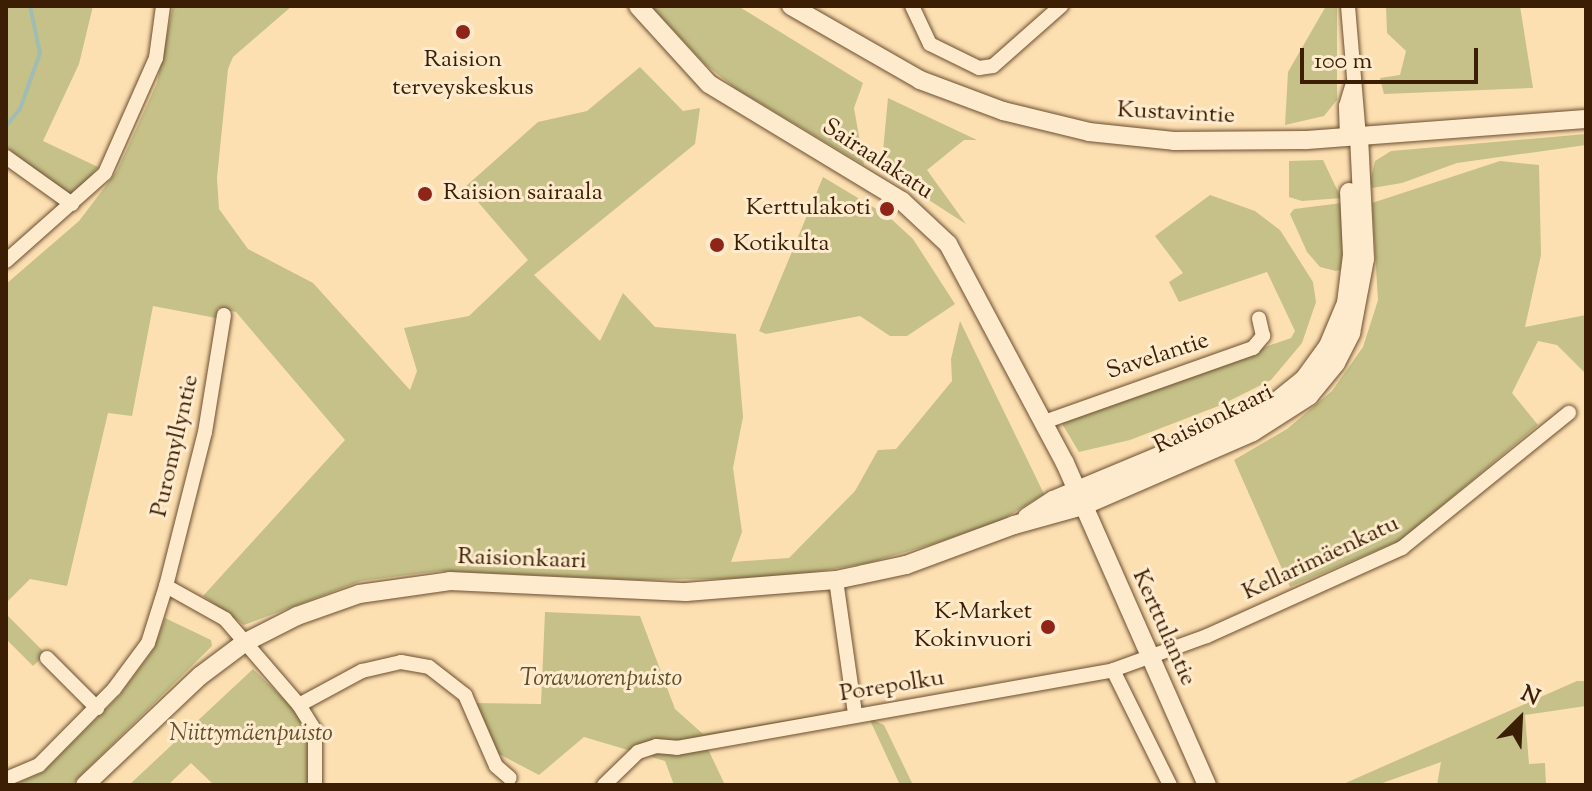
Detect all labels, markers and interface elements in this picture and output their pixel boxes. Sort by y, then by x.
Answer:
marker: Raision terveyskeskus [452,21,474,43]
scale bar [1304,32,1482,82]
text: 100 m [1314,45,1372,79]
place label: Raision terveyskeskus [392,47,534,103]
street label: Kustavintie [1116,97,1236,131]
street label: Sairaalakatu [816,113,938,207]
place label: Raision sairaala [443,180,603,208]
marker: Raision sairaala [414,183,436,205]
place label: Kerttulakoti [746,195,871,223]
marker: Kerttulakoti [878,200,896,218]
place label: Kotikulta [733,231,830,259]
marker: Kotikulta [708,236,726,254]
street label: Savelantie [1103,327,1213,387]
street label: Puromyllyntie [146,372,206,520]
street label: Raisionkaari [1150,379,1278,461]
street label: Kellarimäenkatu [1238,510,1404,608]
street label: Raisionkaari [457,543,587,577]
street label: Kerttulantie [1125,565,1201,691]
place label: K-Market Kokinvuori [914,599,1032,655]
marker: K-Market Kokinvuori [1039,618,1057,636]
street label: Porepolku [838,665,946,709]
park label: Toravuorenpuisto [520,666,682,694]
north arrow [1480,679,1560,759]
text: N [1515,679,1544,715]
park label: Niittymäenpuisto [169,721,333,749]

